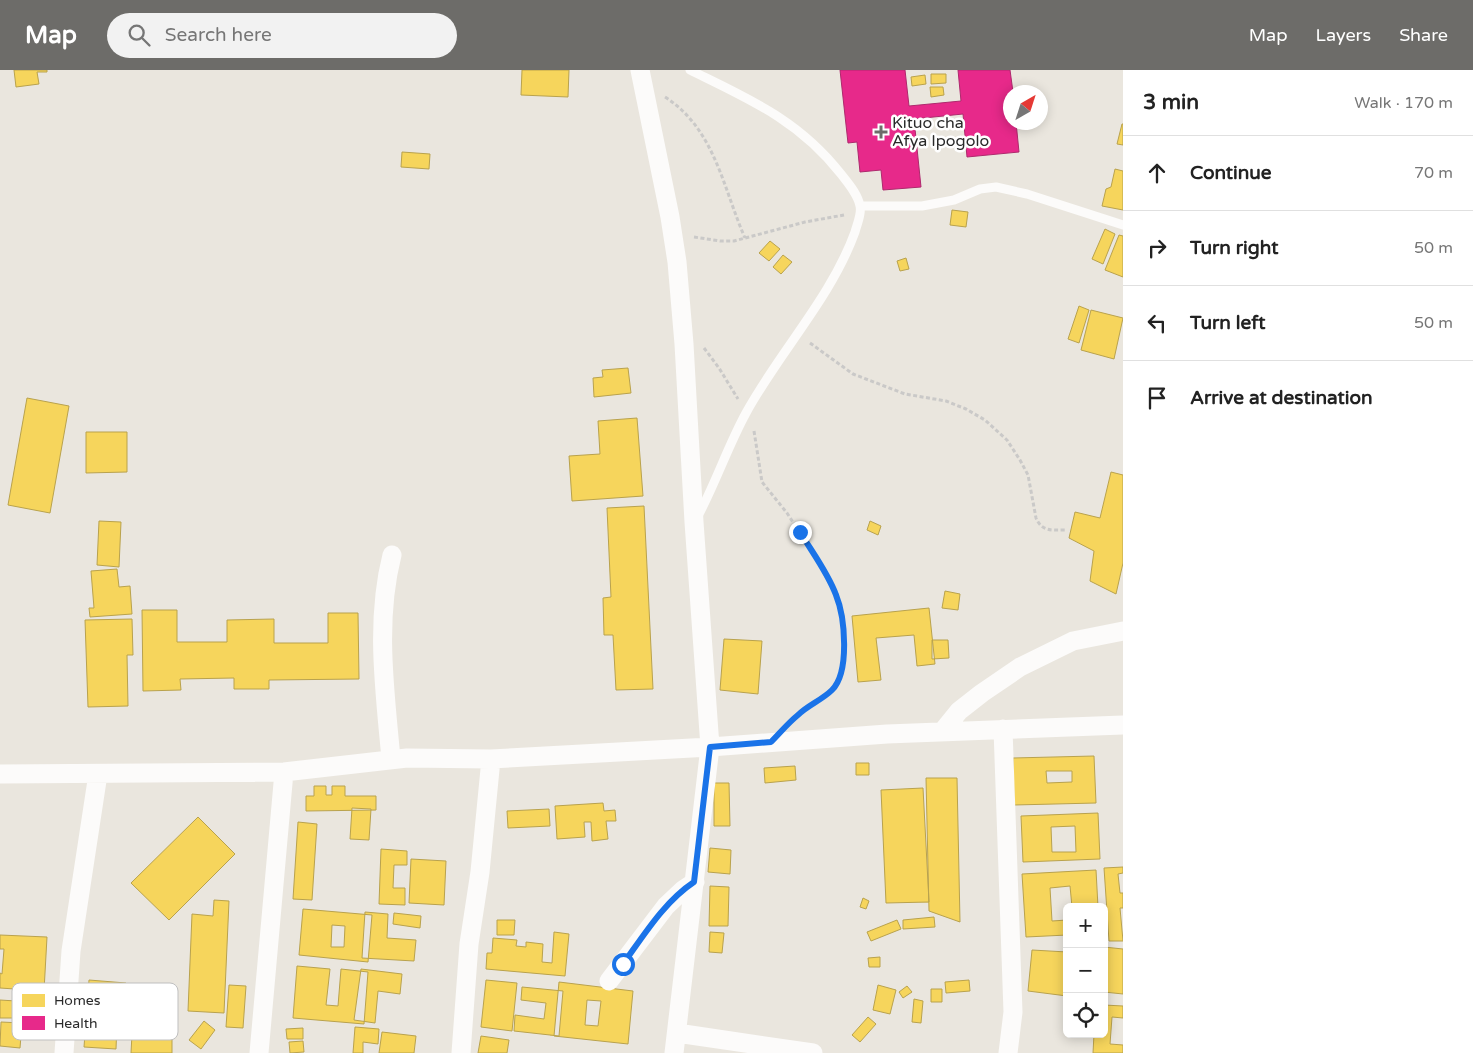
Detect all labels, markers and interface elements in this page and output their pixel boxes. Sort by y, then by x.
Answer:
search box [107,13,457,58]
text: Map [25,21,77,50]
icon: search [125,21,153,49]
text: Search here [165,24,272,46]
text: Map [1249,24,1288,46]
text: Layers [1316,24,1371,46]
text: Share [1399,24,1448,46]
north arrow [1003,85,1048,130]
text: 3 min [1143,90,1199,115]
text: Walk · 170 m [1354,93,1453,113]
place label: Kituo cha Afya Ipogolo [892,113,989,151]
marker: Kituo cha Afya Ipogolo [874,125,888,139]
icon: ahead [1143,159,1171,187]
text: Continue [1190,162,1272,184]
text: 70 m [1414,163,1453,183]
icon: right [1143,234,1171,262]
text: Turn right [1190,237,1278,259]
text: 50 m [1414,238,1453,258]
icon: left [1143,309,1171,337]
text: Turn left [1190,312,1266,334]
text: 50 m [1414,313,1453,333]
icon: arrive [1143,384,1171,412]
text: Arrive at destination [1190,387,1373,409]
route end [789,521,812,544]
map controls [1063,903,1108,1038]
button: + [1063,903,1108,948]
button: − [1063,948,1108,993]
route start [612,953,635,976]
legend [12,983,178,1040]
text: Homes [54,992,101,1009]
button: locate [1063,993,1108,1038]
text: Health [54,1015,98,1032]

